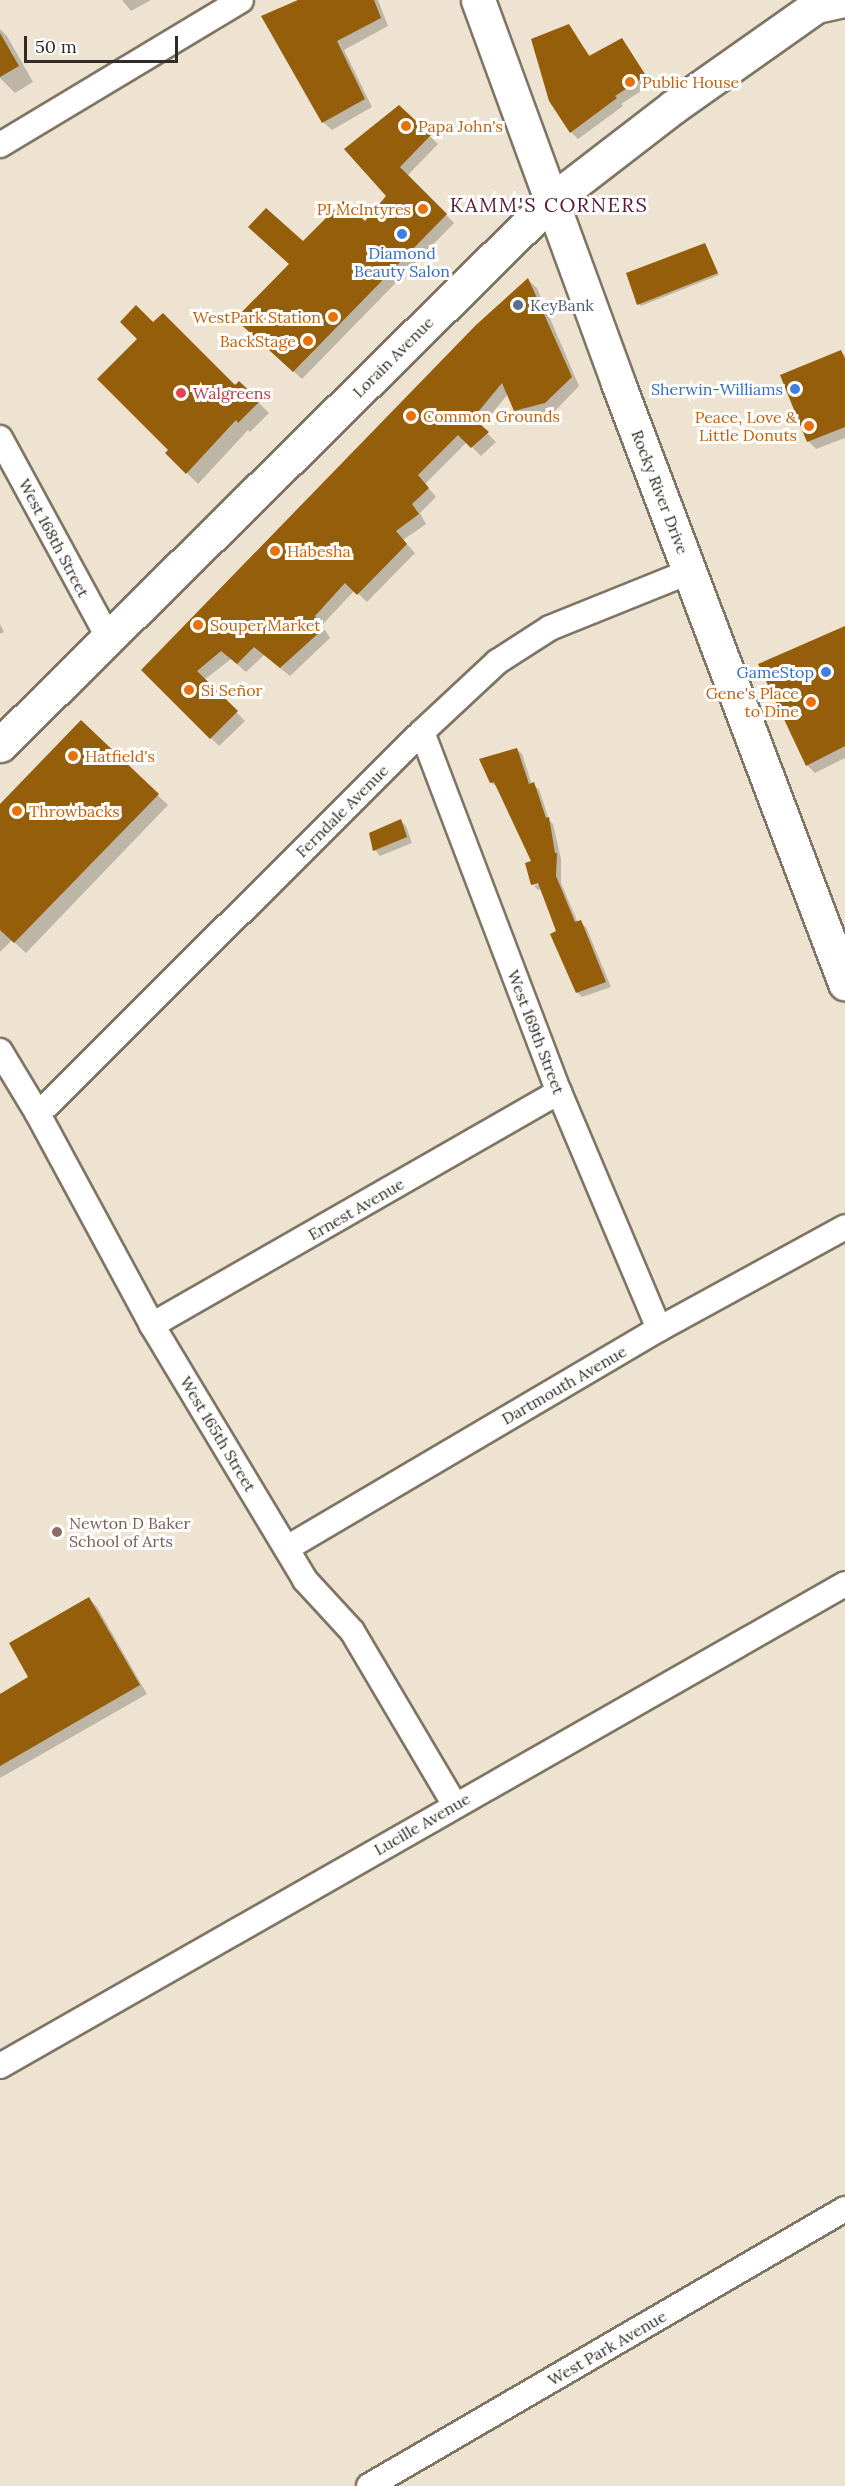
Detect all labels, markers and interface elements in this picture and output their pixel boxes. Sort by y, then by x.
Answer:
scale bar [27,24,182,62]
text: 50 m [35,35,77,58]
place label: Public House [642,72,739,92]
marker: Public House [623,75,637,89]
place label: Papa John's [418,116,503,136]
marker: Papa John's [399,119,413,133]
district label: KAMM'S CORNERS [450,192,648,216]
place label: PJ McIntyres [317,199,411,219]
marker: PJ McIntyres [416,202,430,216]
marker: Diamond Beauty Salon [395,227,409,241]
place label: Diamond Beauty Salon [354,243,450,281]
place label: KeyBank [530,295,594,315]
marker: KeyBank [511,298,525,312]
place label: WestPark Station [193,307,321,327]
marker: WestPark Station [326,310,340,324]
street label: Lorain Avenue [349,313,437,401]
place label: BackStage [220,331,296,351]
marker: BackStage [301,334,315,348]
place label: Sherwin-Williams [651,379,783,399]
marker: Sherwin-Williams [788,382,802,396]
place label: Walgreens [193,383,271,403]
marker: Walgreens [174,386,188,400]
place label: Common Grounds [423,406,560,426]
place label: Peace, Love & Little Donuts [695,407,797,445]
marker: Common Grounds [404,409,418,423]
marker: Peace, Love & Little Donuts [802,419,816,433]
street label: Rocky River Drive [627,427,693,557]
street label: West 168th Street [15,476,93,600]
place label: Habesha [287,541,351,561]
marker: Habesha [268,544,282,558]
place label: Souper Market [210,615,320,635]
marker: Souper Market [191,618,205,632]
place label: GameStop [737,662,814,682]
marker: GameStop [819,665,833,679]
place label: Si Señor [201,680,262,700]
marker: Si Señor [182,683,196,697]
place label: Gene's Place to Dine [706,683,799,721]
marker: Gene's Place to Dine [804,695,818,709]
place label: Hatfield's [85,746,155,766]
marker: Hatfield's [66,749,80,763]
street label: Ferndale Avenue [292,761,392,861]
place label: Throwbacks [29,801,120,821]
marker: Throwbacks [10,804,24,818]
street label: West 169th Street [503,967,569,1097]
street label: Ernest Avenue [305,1174,407,1244]
street label: Dartmouth Avenue [498,1341,630,1429]
street label: West 165th Street [176,1373,260,1495]
place label: Newton D Baker School of Arts [69,1513,190,1551]
marker: Newton D Baker School of Arts [50,1525,64,1539]
street label: Lucille Avenue [371,1789,473,1859]
street label: West Park Avenue [544,2306,670,2390]

